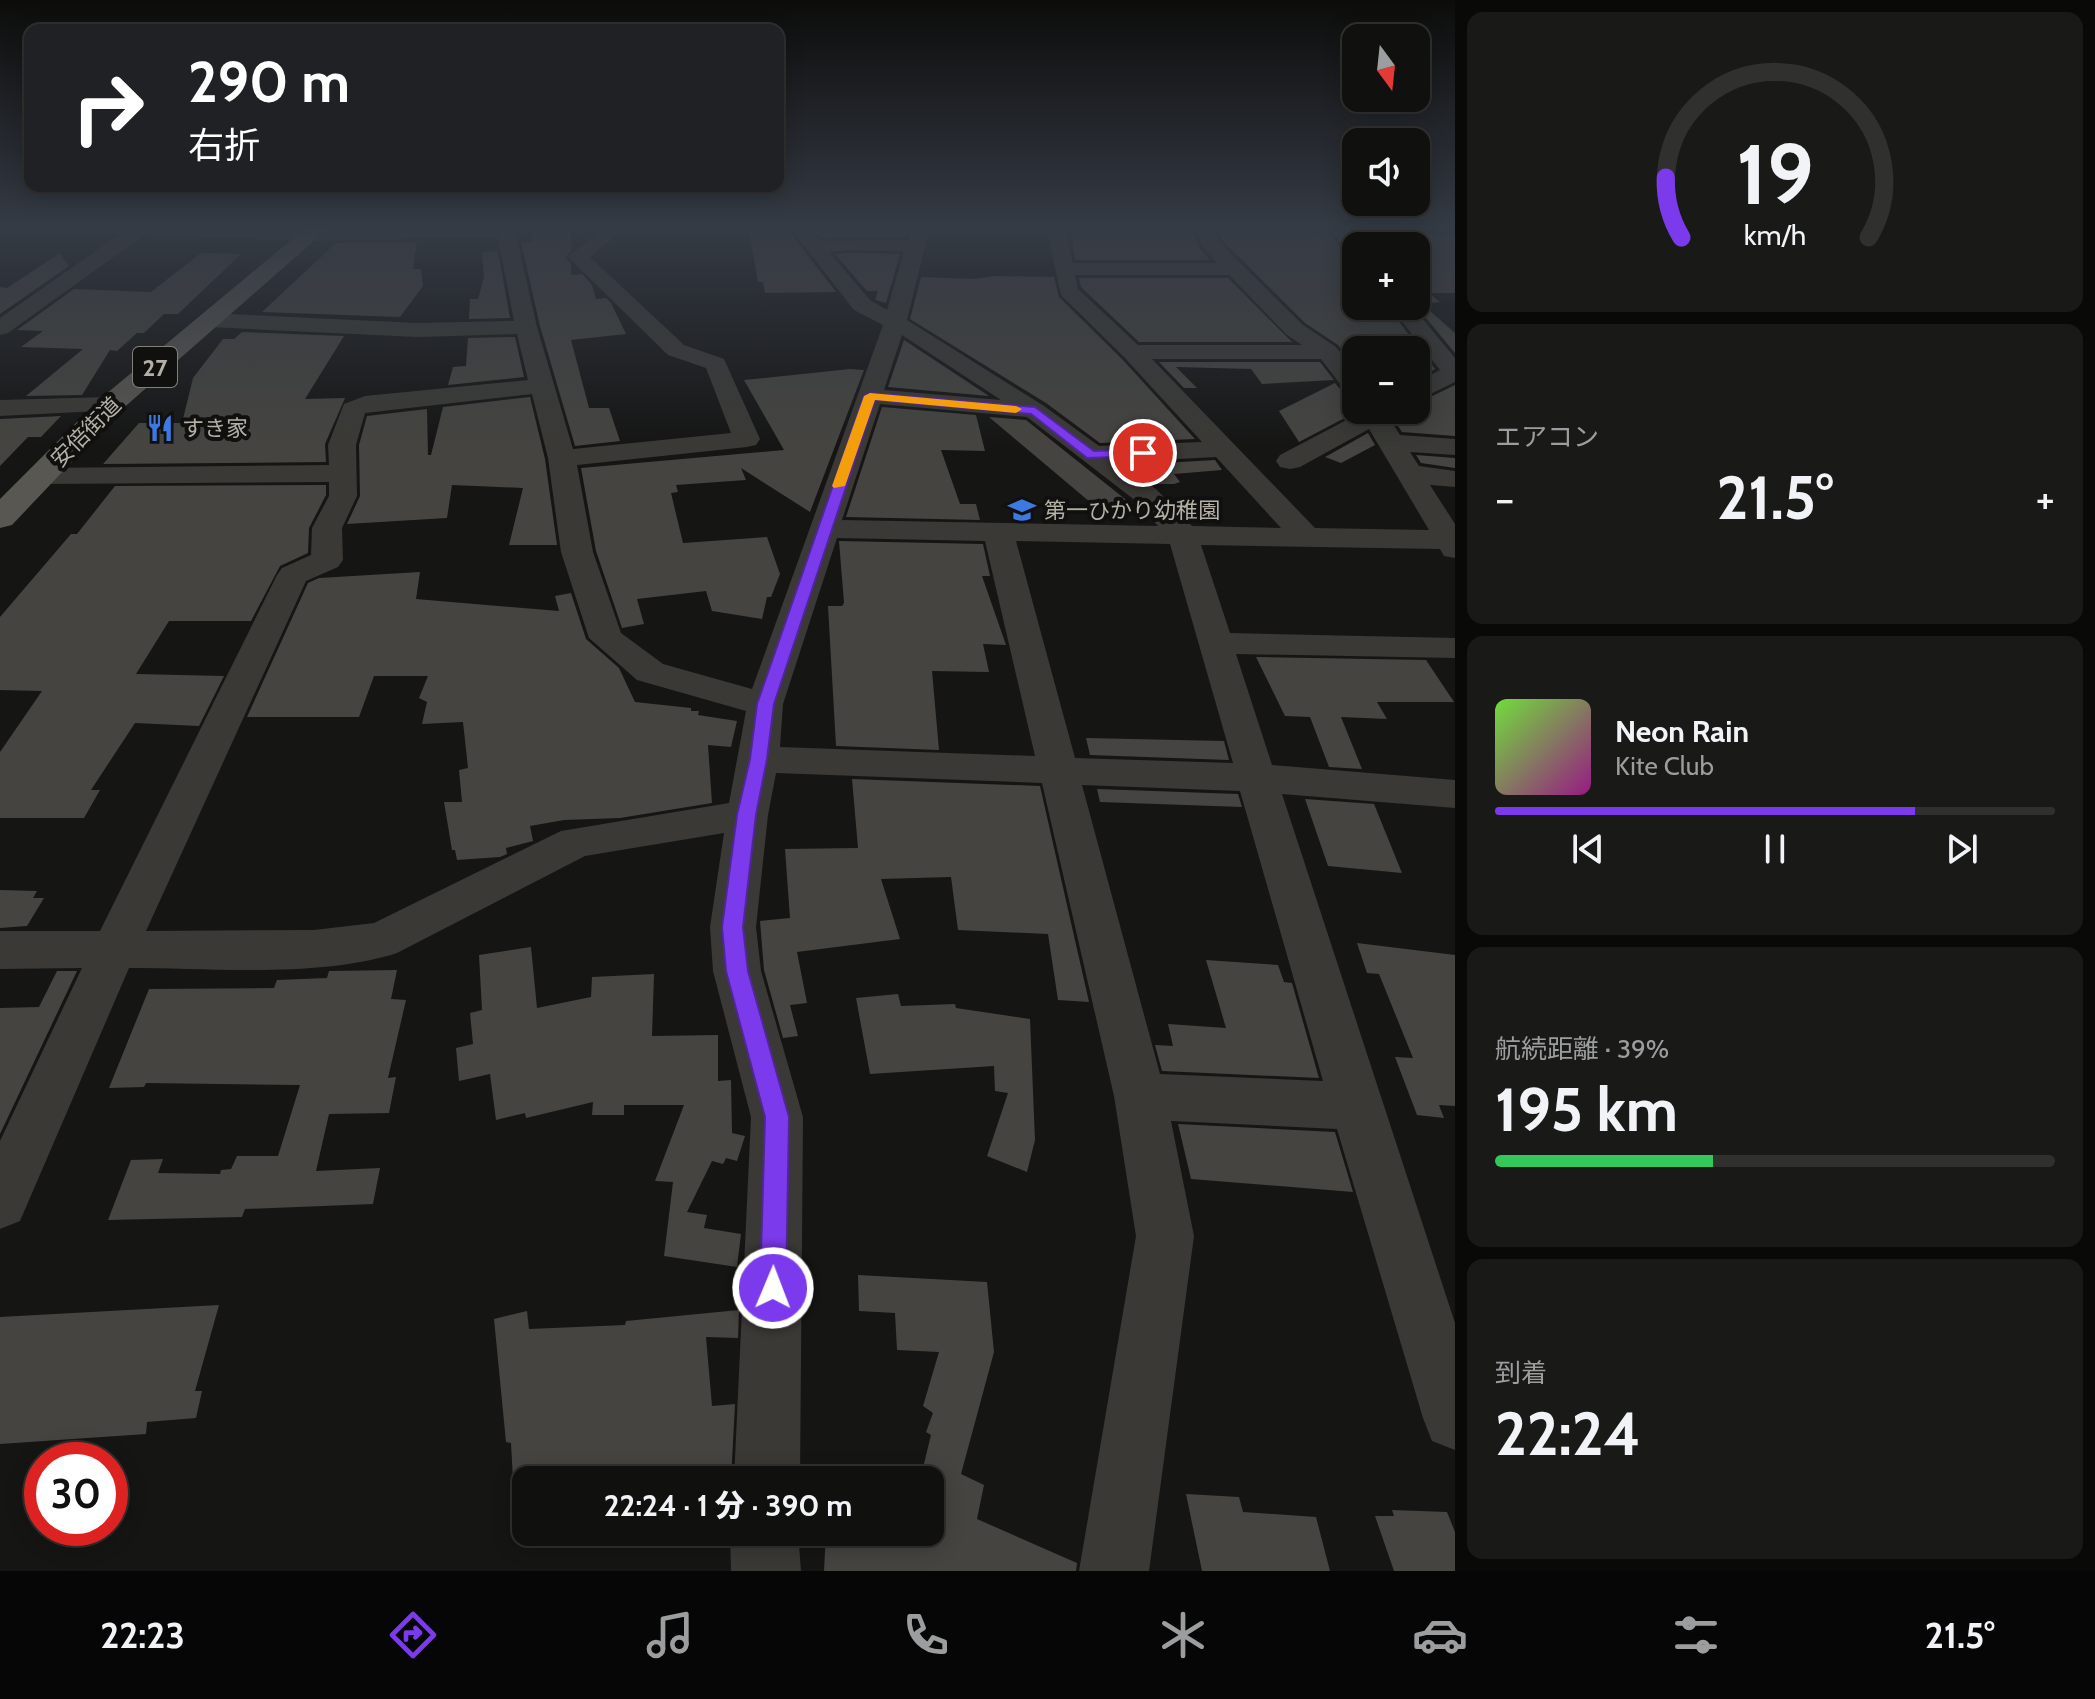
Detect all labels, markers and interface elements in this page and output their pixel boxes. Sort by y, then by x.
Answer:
north arrow [1342,24,1430,112]
map controls [1342,24,1430,424]
text: 290 m [188,48,350,116]
icon: right [56,56,160,160]
text: 右折 [188,123,260,167]
text: 19 [1736,123,1814,224]
button: sound [1342,128,1430,216]
text: km/h [1744,217,1806,252]
button: + [1342,232,1430,320]
button: − [1342,336,1430,424]
road number: 27 [133,347,177,387]
street label: 安倍街道 [45,391,127,473]
restaurant icon: すき家 [145,413,175,443]
place label: すき家 [182,415,248,442]
pin [1109,419,1177,487]
text: エアコン [1495,421,1599,453]
icon: arrive [1121,431,1165,475]
text: 21.5° [1717,461,1833,534]
text: − [1495,472,1514,525]
text: + [2036,472,2055,525]
school or university icon: 第一ひかり幼稚園 [1007,495,1037,525]
place label: 第一ひかり幼稚園 [1044,497,1220,524]
text: Neon Rain [1615,713,1749,750]
text: Kite Club [1615,750,1714,782]
icon: previous [1566,827,1610,871]
icon: pause [1753,827,1797,871]
icon: next [1940,827,1984,871]
text: 航続距離 · 39% [1495,1033,1669,1065]
text: 195 km [1495,1073,1678,1146]
position arrow [731,1246,815,1330]
text: 到着 [1495,1357,1547,1389]
text: 22:24 [1495,1397,1641,1470]
speed limit sign: 30 [24,1442,128,1546]
text: 22:24 · 1 分 · 390 m [604,1487,852,1524]
icon: directions [385,1607,441,1663]
icon: music [642,1607,698,1663]
icon: phone [898,1607,954,1663]
icon: climate [1155,1607,1211,1663]
icon: car [1412,1607,1468,1663]
icon: filters [1668,1607,1724,1663]
text: 22:23 [100,1613,185,1657]
text: 21.5° [1925,1613,1995,1657]

